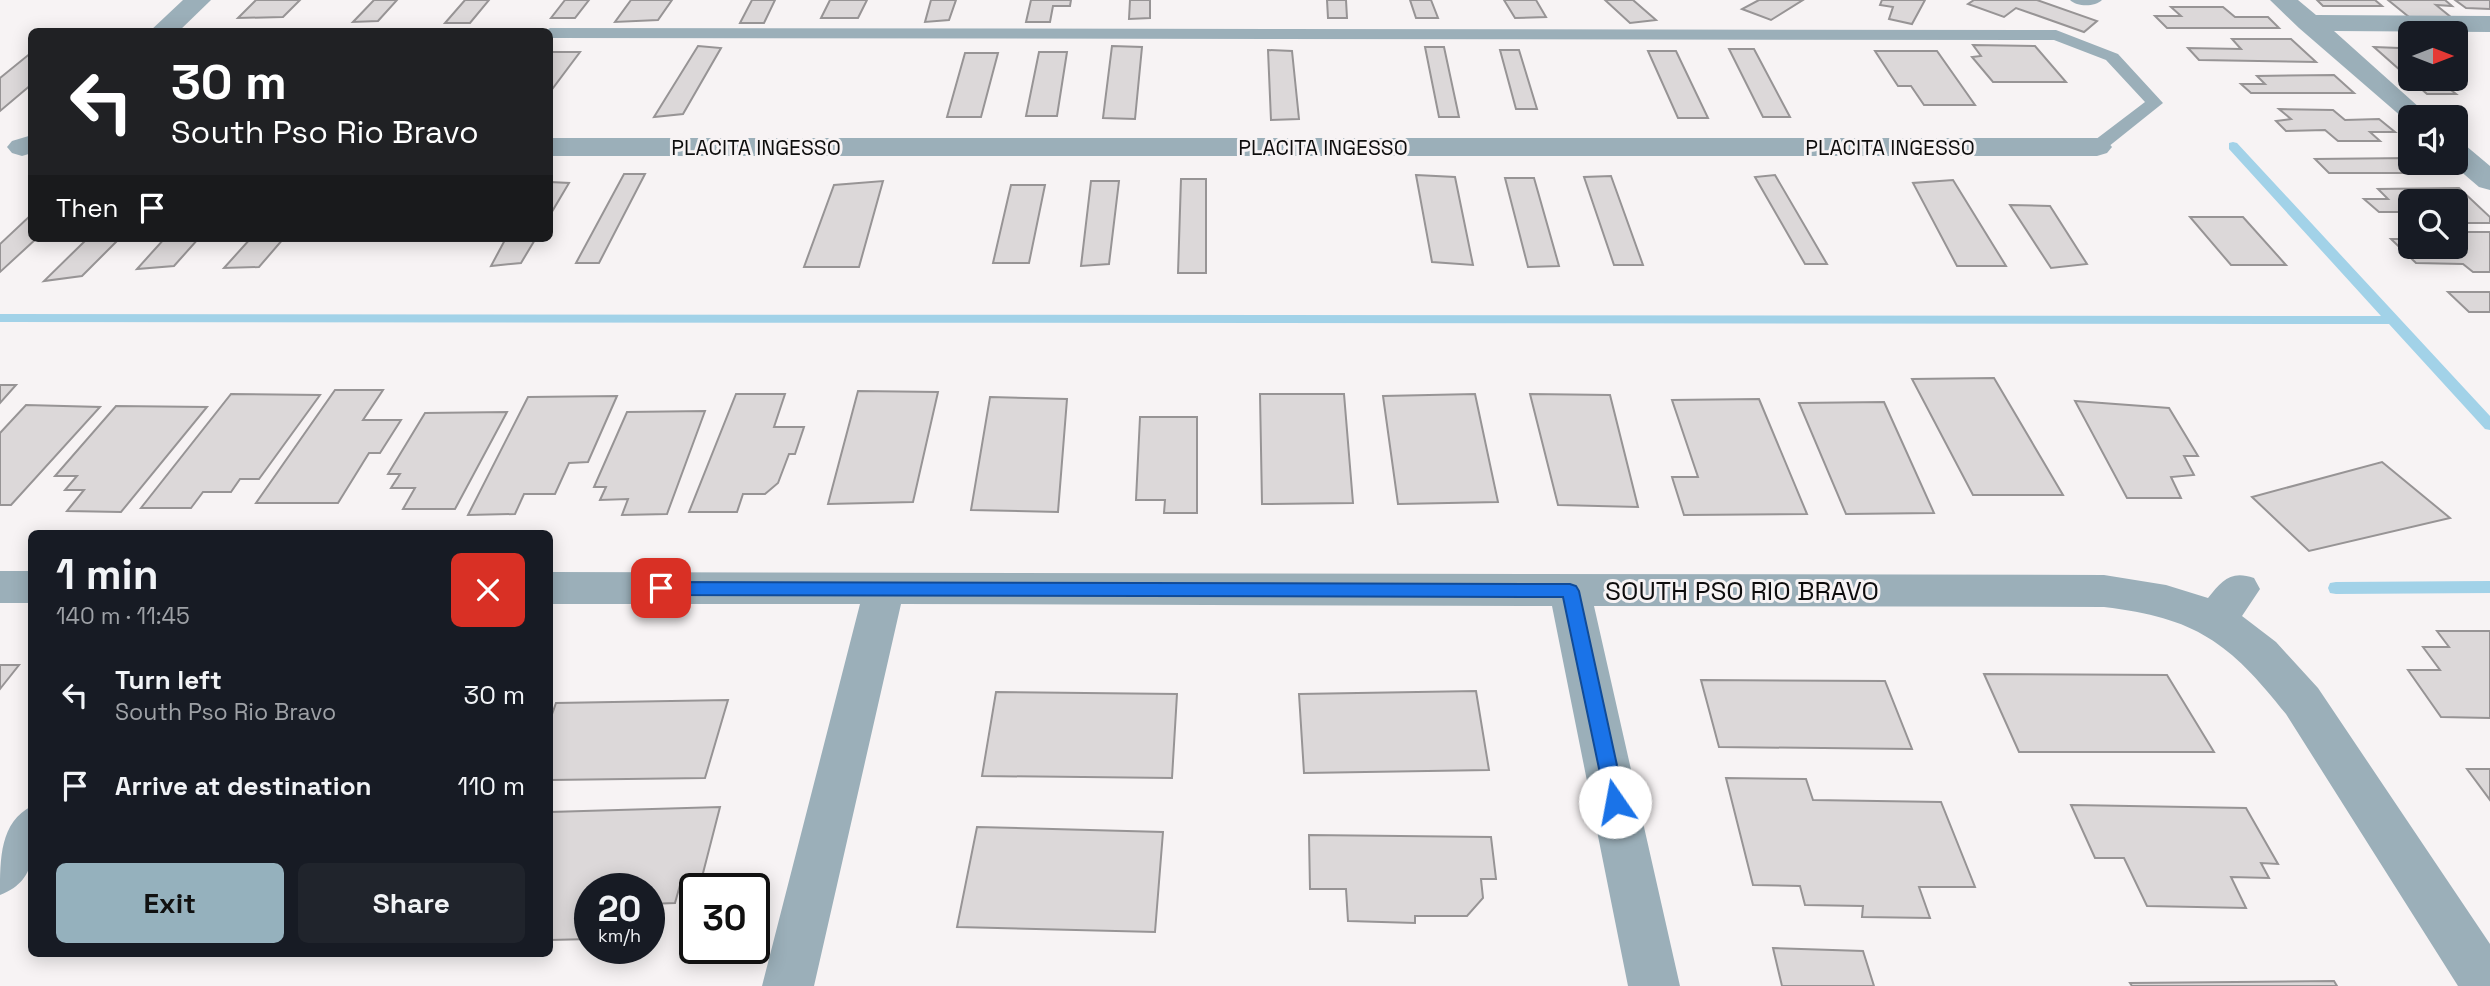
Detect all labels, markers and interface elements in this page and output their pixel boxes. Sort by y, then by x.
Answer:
north arrow [2398,21,2468,91]
map controls [2398,21,2468,259]
text: 30 m [171,51,287,113]
icon: left [56,56,147,147]
button: sound [2398,105,2468,175]
text: South Pso Rio Bravo [171,112,479,152]
street label: PLACITA INGESSO [671,134,841,161]
street label: PLACITA INGESSO [1238,134,1408,161]
street label: PLACITA INGESSO [1805,134,1975,161]
icon: arrive [133,189,171,227]
button: search [2398,189,2468,259]
text: Then [56,191,119,225]
text: 1 min [56,548,159,601]
button: close [451,553,525,627]
pin [631,558,691,618]
icon: arrive [642,569,680,607]
street label: SOUTH PSO RIO BRAVO [1605,574,1879,608]
text: 140 m · 11:45 [56,601,190,631]
text: Turn left [115,663,222,697]
icon: left [56,676,94,714]
text: 30 m [464,678,525,712]
text: South Pso Rio Bravo [115,697,336,727]
position arrow [1578,765,1652,839]
icon: arrive [56,767,94,805]
text: Arrive at destination [115,769,372,803]
text: 110 m [458,769,525,803]
button: Exit [56,863,284,943]
button: Share [298,863,525,943]
speed limit sign: 30 [679,873,770,964]
text: 20 [598,887,641,931]
text: km/h [598,924,641,947]

